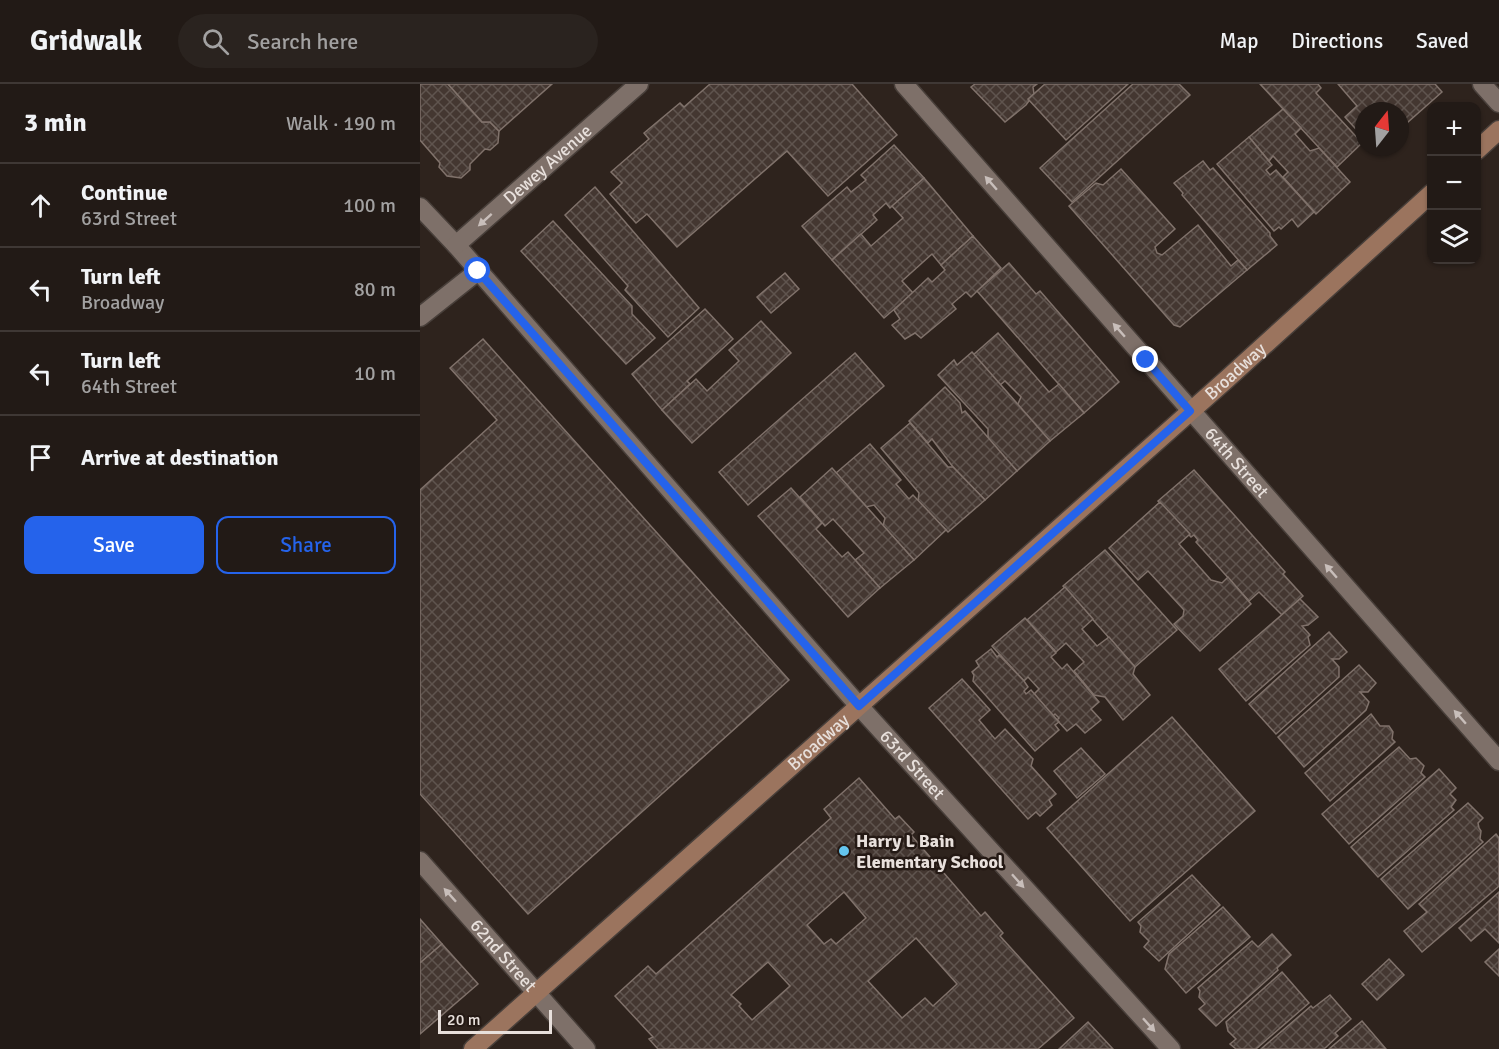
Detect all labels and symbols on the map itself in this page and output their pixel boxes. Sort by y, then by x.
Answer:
north arrow [1355,102,1409,156]
street label: Dewey Avenue [499,120,596,209]
one-way arrow [985,176,998,191]
one-way arrow [478,213,493,226]
route start [464,257,490,283]
one-way arrow [1112,322,1126,337]
street label: Broadway [1200,338,1271,405]
route end [1132,346,1158,372]
street label: 64th Street [1200,423,1274,502]
one-way arrow [1325,564,1338,579]
street label: Broadway [783,709,854,775]
one-way arrow [1454,710,1467,725]
street label: 63rd Street [875,725,950,804]
place label: Harry L Bain Elementary School [856,830,1004,873]
marker: Harry L Bain Elementary School [837,844,851,858]
one-way arrow [1011,873,1024,888]
one-way arrow [444,888,457,903]
street label: 62nd Street [465,915,541,996]
scale bar [438,1007,552,1034]
one-way arrow [1142,1018,1156,1032]

